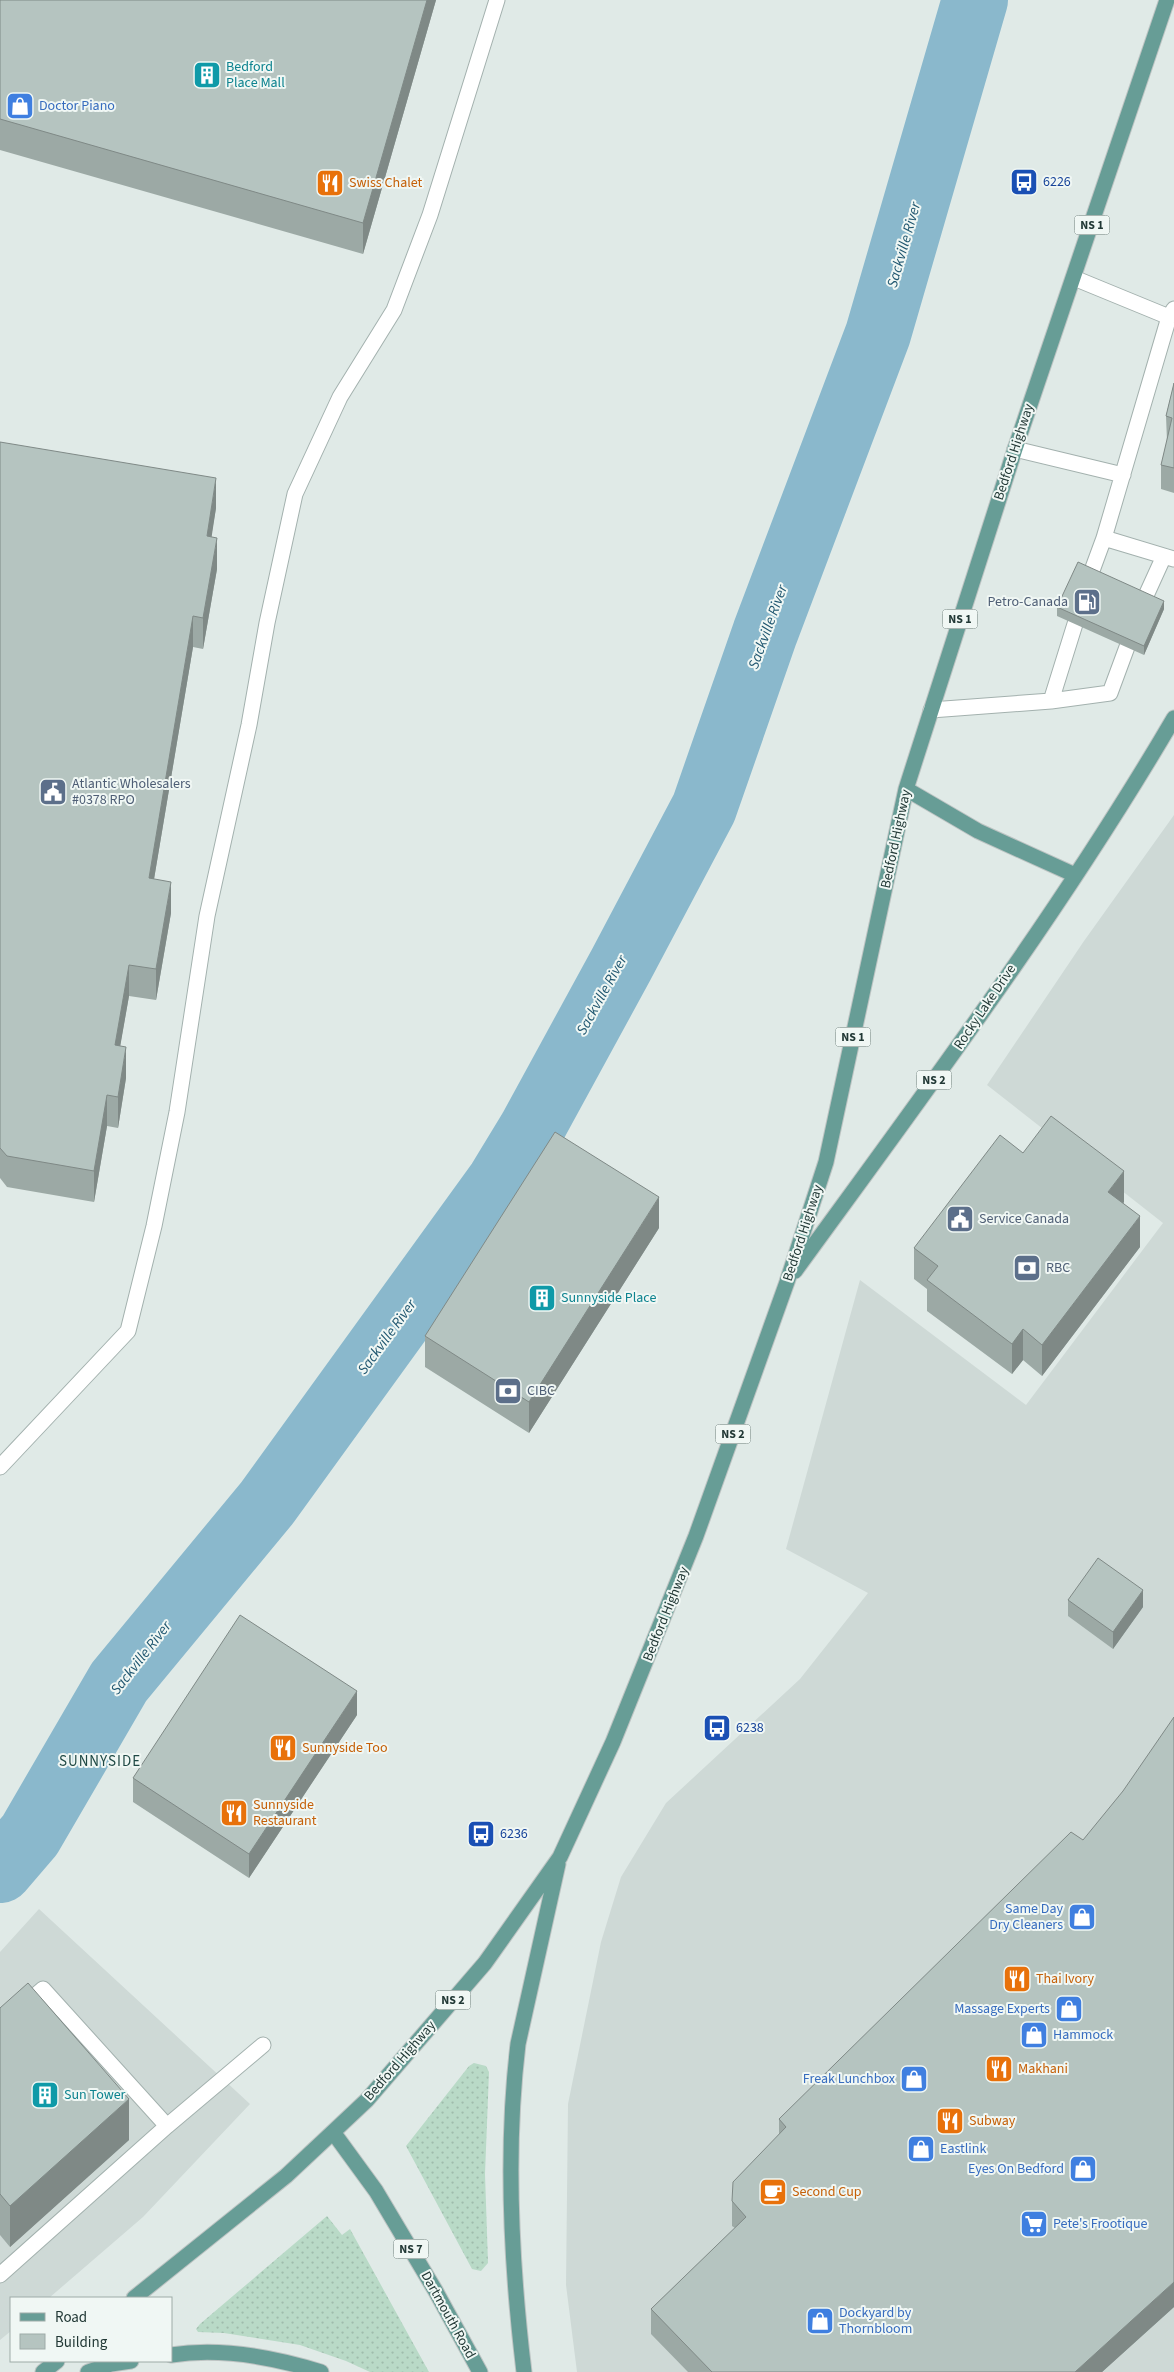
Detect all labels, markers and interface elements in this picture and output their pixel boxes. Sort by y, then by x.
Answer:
place label: Bedford Place Mall [226,57,285,93]
building icon: Bedford Place Mall [192,60,222,90]
shop icon: Doctor Piano [5,91,35,121]
place label: Doctor Piano [39,96,115,116]
bus stop icon: 6226 [1009,167,1039,197]
restaurant icon: Swiss Chalet [315,168,345,198]
place label: 6226 [1043,172,1071,192]
place label: Swiss Chalet [349,173,423,193]
water label: Sackville River [882,199,926,290]
road number: NS 1 [1074,216,1110,234]
street label: Bedford Highway [989,401,1039,503]
water label: Sackville River [743,581,793,672]
fuel station icon: Petro-Canada [1072,587,1102,617]
place label: Petro-Canada [988,592,1068,612]
road number: NS 1 [942,610,978,628]
place label: Atlantic Wholesalers #0378 RPO [72,774,191,810]
public building icon: Atlantic Wholesalers #0378 RPO [38,777,68,807]
street label: Bedford Highway [876,787,916,890]
water label: Sackville River [571,951,633,1039]
street label: Rocky Lake Drive [949,960,1021,1054]
road number: NS 1 [836,1028,870,1046]
road number: NS 2 [916,1070,952,1090]
street label: Bedford Highway [778,1182,828,1284]
public building icon: Service Canada [945,1204,975,1234]
place label: Service Canada [979,1209,1069,1229]
bank icon: RBC [1012,1253,1042,1283]
place label: RBC [1046,1258,1070,1278]
building icon: Sunnyside Place [527,1283,557,1313]
place label: Sunnyside Place [561,1288,656,1308]
water label: Sackville River [353,1294,422,1379]
bank icon: CIBC [493,1376,523,1406]
place label: CIBC [527,1381,555,1401]
road number: NS 2 [716,1425,750,1444]
street label: Bedford Highway [638,1563,694,1664]
water label: Sackville River [106,1616,177,1699]
bus stop icon: 6238 [702,1713,732,1743]
place label: 6238 [736,1718,764,1738]
restaurant icon: Sunnyside Too [268,1733,298,1763]
place label: Sunnyside Too [302,1738,388,1758]
district label: SUNNYSIDE [59,1751,141,1772]
place label: Sunnyside Restaurant [253,1795,317,1831]
restaurant icon: Sunnyside Restaurant [219,1798,249,1828]
bus stop icon: 6236 [466,1819,496,1849]
place label: 6236 [500,1824,528,1844]
place label: Same Day Dry Cleaners [989,1899,1063,1935]
shop icon: Same Day Dry Cleaners [1067,1902,1097,1932]
restaurant icon: Thai Ivory [1002,1964,1032,1994]
place label: Thai Ivory [1036,1969,1094,1989]
road number: NS 2 [436,1990,470,2010]
shop icon: Massage Experts [1054,1994,1084,2024]
place label: Massage Experts [954,1999,1050,2019]
street label: Bedford Highway [359,2016,441,2106]
shop icon: Hammock [1019,2020,1049,2050]
place label: Hammock [1053,2025,1113,2045]
restaurant icon: Makhani [984,2054,1014,2084]
place label: Makhani [1018,2059,1068,2079]
shop icon: Freak Lunchbox [899,2064,929,2094]
place label: Freak Lunchbox [803,2069,896,2089]
building icon: Sun Tower [30,2080,60,2110]
place label: Sun Tower [64,2085,126,2105]
restaurant icon: Subway [935,2106,965,2136]
place label: Subway [969,2111,1016,2131]
shop icon: Eastlink [906,2134,936,2164]
place label: Eastlink [940,2139,986,2159]
shop icon: Eyes On Bedford [1068,2154,1098,2184]
place label: Eyes On Bedford [968,2159,1064,2179]
cafe icon: Second Cup [758,2177,788,2207]
place label: Second Cup [792,2182,862,2202]
supermarket icon: Pete's Frootique [1019,2209,1049,2239]
place label: Pete's Frootique [1053,2214,1148,2234]
road number: NS 7 [394,2240,428,2258]
street label: Dartmouth Road [416,2268,480,2362]
legend [10,2297,172,2362]
place label: Dockyard by Thornbloom [839,2303,912,2339]
shop icon: Dockyard by Thornbloom [805,2306,835,2336]
text: Road [55,2307,87,2328]
text: Building [55,2332,108,2353]

